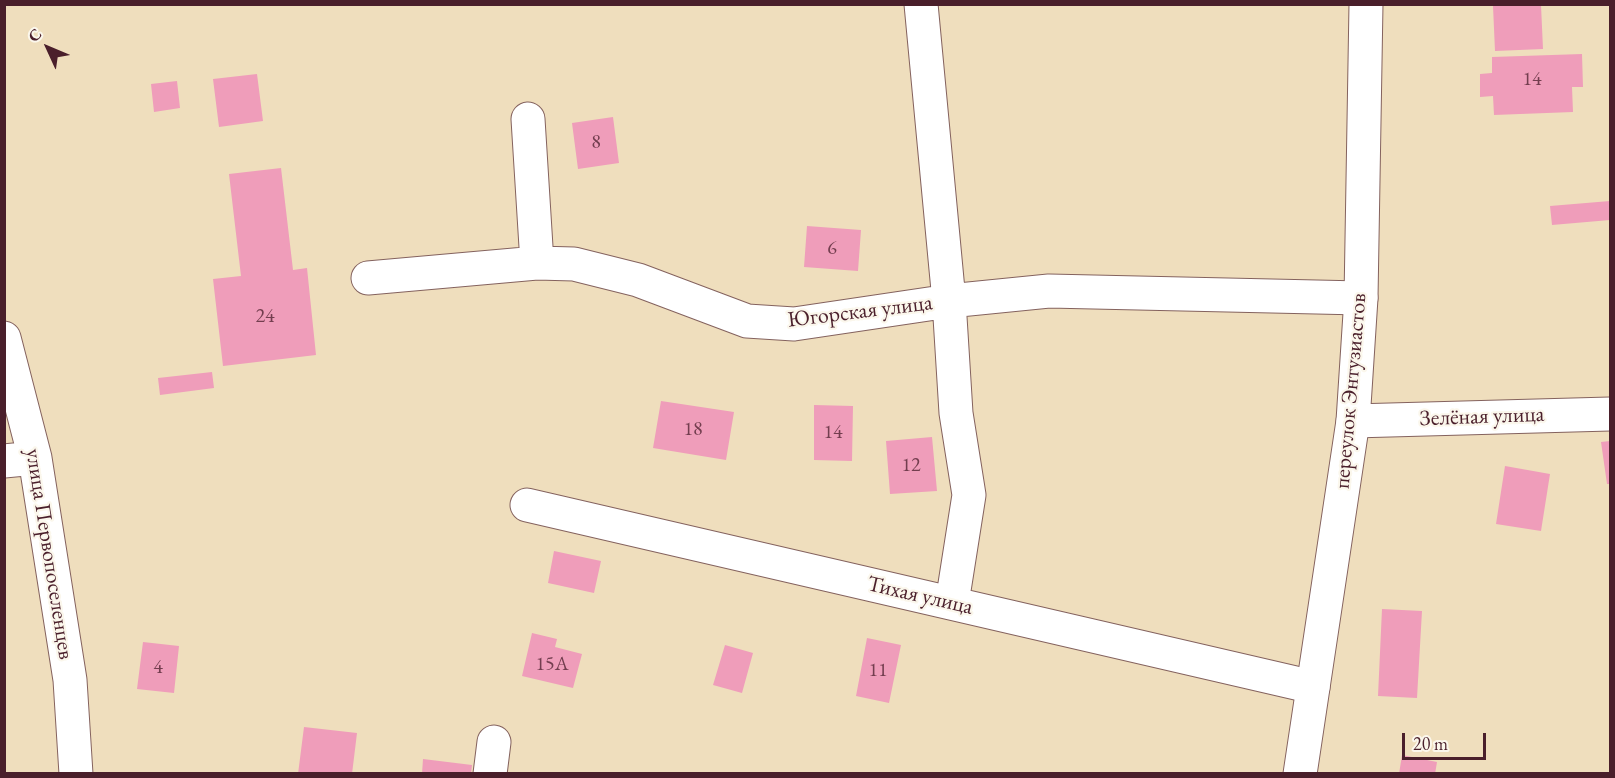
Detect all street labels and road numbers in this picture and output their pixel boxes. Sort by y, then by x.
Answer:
street label: Югорская улица [786,290,934,334]
street label: переулок Энтузиастов [1329,292,1373,490]
street label: Зелёная улица [1419,402,1545,432]
street label: улица Первопоселенцев [19,447,79,661]
street label: Тихая улица [865,571,975,621]

